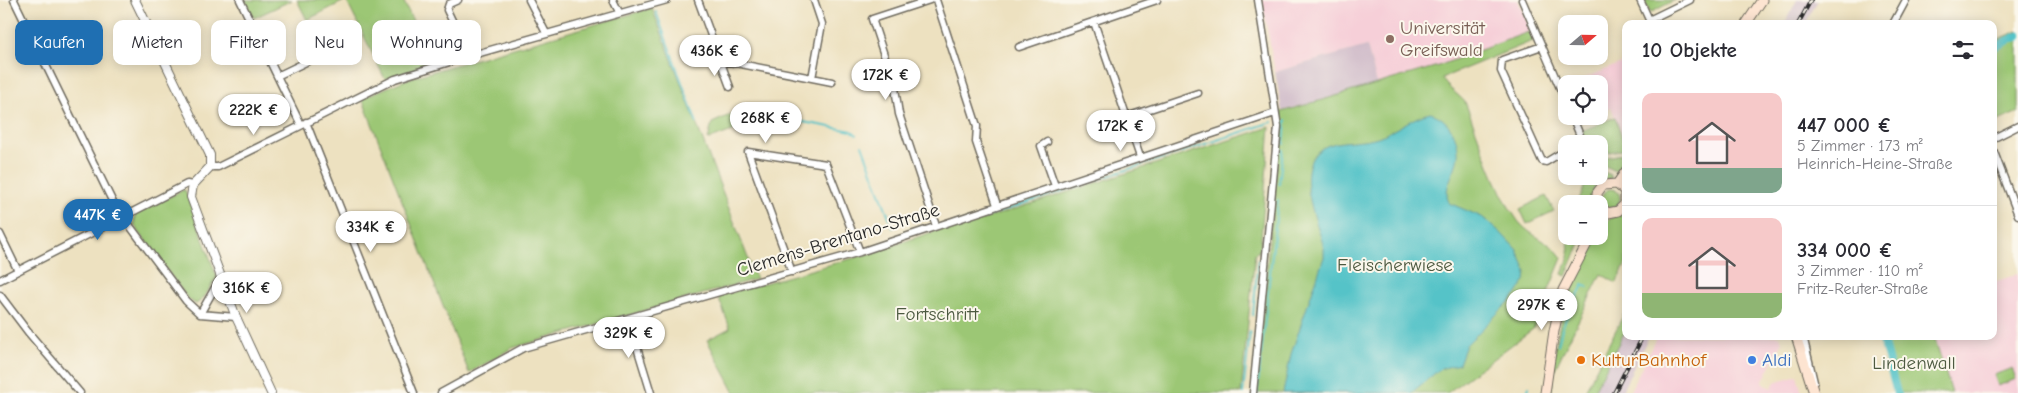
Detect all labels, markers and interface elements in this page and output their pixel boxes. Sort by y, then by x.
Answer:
north arrow [1558,15,1608,65]
map controls [1558,15,1608,245]
place label: Universität Greifswald [1400,17,1485,61]
chip: Kaufen [15,20,103,65]
chip: Mieten [113,20,201,65]
chip: Filter [211,20,286,65]
chip: Neu [296,20,362,65]
chip: Wohnung [372,20,481,65]
marker: Universität Greifswald [1384,33,1396,45]
pin: 436K € [674,34,756,77]
icon: filters [1949,36,1977,64]
text: 10 Objekte [1642,38,1737,62]
text: 436K € [690,42,740,60]
pin: 172K € [845,58,927,101]
text: 172K € [862,66,910,84]
button: locate [1558,75,1608,125]
pin: 222K € [213,94,295,136]
text: 222K € [229,101,279,119]
pin: 268K € [725,102,807,144]
text: 268K € [741,109,791,127]
pin: 172K € [1080,110,1162,152]
icon: home [1682,113,1742,173]
text: 447 000 € [1797,113,1892,137]
text: 172K € [1097,117,1145,135]
button: + [1558,135,1608,185]
text: 5 Zimmer · 173 m² [1797,137,1923,155]
text: Heinrich-Heine-Straße [1797,155,1952,173]
button: − [1558,195,1608,245]
pin: 447K € [57,198,139,241]
street label: Clemens-Brentano-Straße [734,199,942,281]
text: 447K € [74,206,122,224]
pin: 334K € [330,210,412,253]
text: 334K € [346,218,396,236]
icon: home [1682,238,1742,298]
text: 334 000 € [1797,238,1893,262]
park label: Fleischerwiese [1337,254,1453,276]
text: 3 Zimmer · 110 m² [1797,262,1923,280]
pin: 316K € [206,272,288,314]
text: 316K € [223,279,271,297]
text: Fritz-Reuter-Straße [1797,280,1928,298]
pin: 297K € [1501,288,1583,331]
text: 297K € [1517,296,1567,314]
park label: Fortschritt [896,303,979,325]
pin: 329K € [588,316,670,359]
text: 329K € [604,324,654,342]
place label: KulturBahnhof [1591,349,1708,371]
place label: Aldi [1762,349,1792,371]
park label: Lindenwall [1872,352,1956,374]
marker: KulturBahnhof [1575,354,1587,366]
marker: Aldi [1746,354,1758,366]

